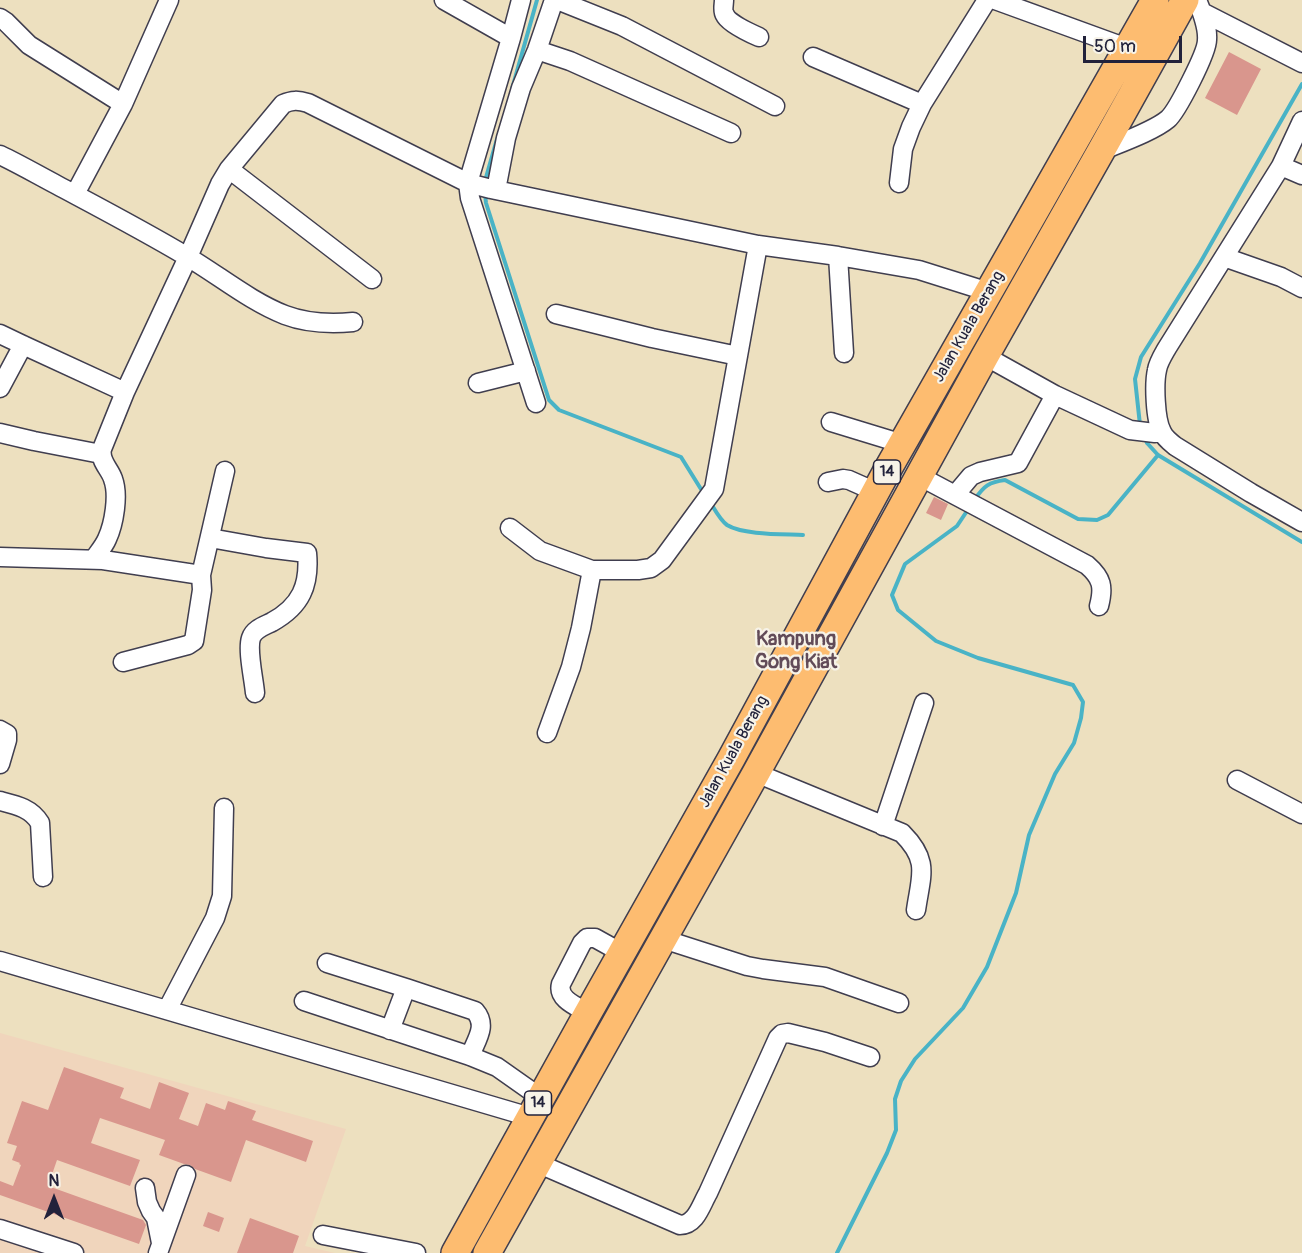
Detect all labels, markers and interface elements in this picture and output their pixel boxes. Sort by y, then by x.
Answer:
scale bar [1086,24,1185,62]
text: 50 m [1094,35,1136,58]
street label: Jalan Kuala Berang [929,268,1009,386]
road number: 14 [874,460,900,484]
district label: Kampung Gong Kiat [755,628,837,675]
street label: Jalan Kuala Berang [695,693,773,811]
road number: 14 [524,1091,552,1115]
north arrow [24,1169,84,1229]
text: N [49,1171,59,1191]

